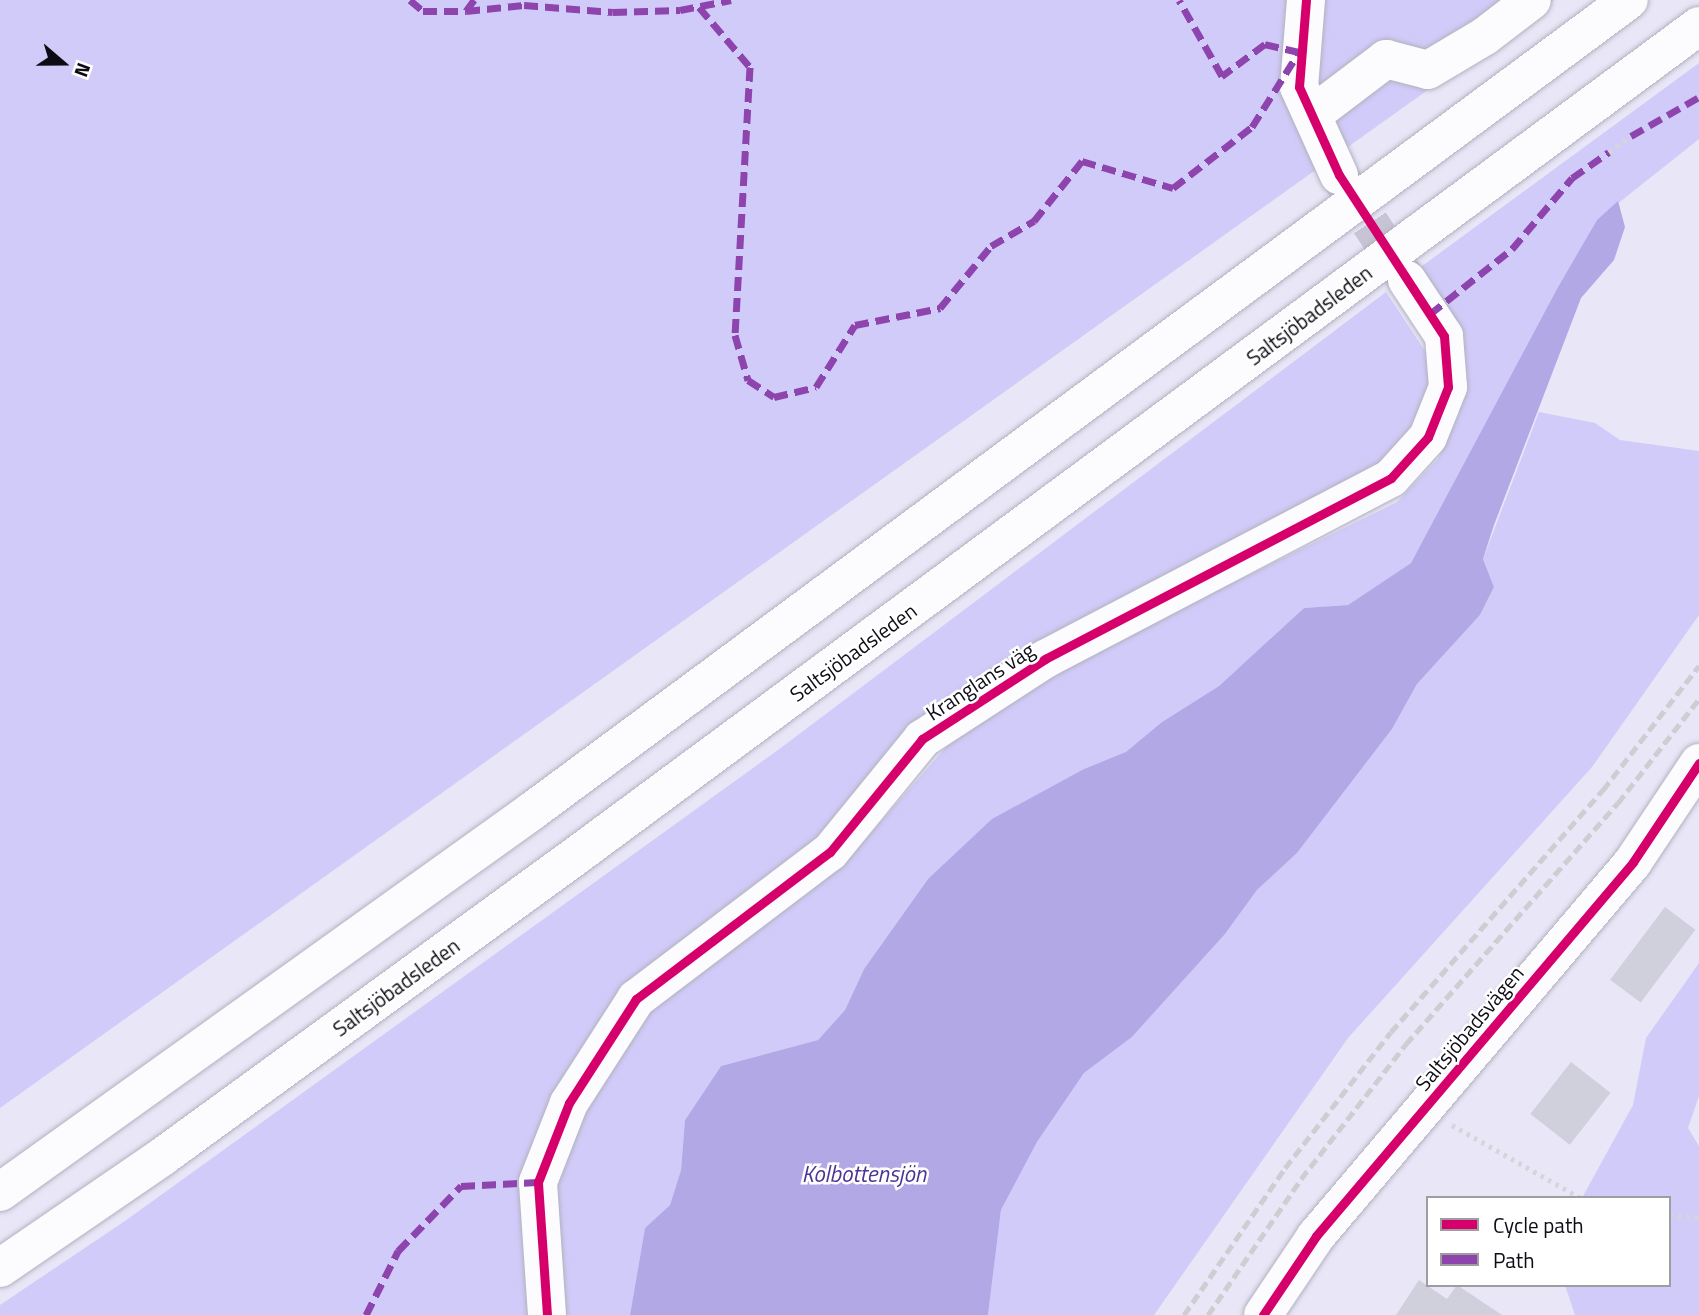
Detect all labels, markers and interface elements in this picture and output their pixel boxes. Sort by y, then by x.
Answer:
north arrow [28,28,98,98]
text: N [67,59,99,81]
street label: Saltsjöbadsleden [1241,260,1377,370]
street label: Saltsjöbadsleden [785,598,921,706]
street label: Kranglans väg [921,637,1039,725]
street label: Saltsjöbadsleden [328,933,464,1041]
street label: Saltsjöbadsvägen [1410,961,1528,1095]
water label: Kolbottensjön [802,1160,926,1188]
legend [1426,1196,1671,1287]
text: Cycle path [1493,1209,1584,1241]
text: Path [1493,1244,1535,1276]

